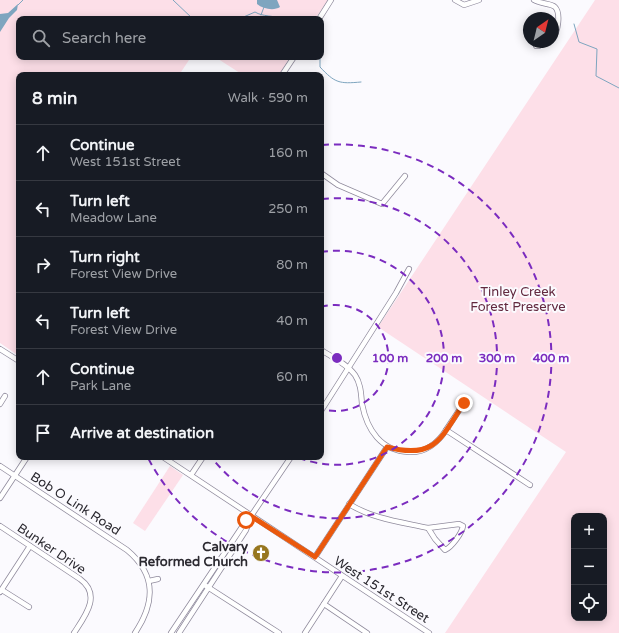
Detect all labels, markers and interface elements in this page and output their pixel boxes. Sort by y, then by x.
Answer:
north arrow [523,12,559,48]
search box [16,16,324,60]
icon: search [30,27,52,49]
text: Search here [62,29,146,47]
text: 8 min [32,88,77,109]
text: Walk · 590 m [228,90,308,106]
text: Continue [70,136,134,154]
icon: ahead [32,142,54,164]
text: 160 m [268,145,308,161]
text: West 151st Street [70,154,181,170]
text: Turn left [70,192,130,210]
icon: left [32,198,54,220]
text: 250 m [268,201,308,217]
text: Meadow Lane [70,210,157,226]
text: Turn right [70,248,140,266]
icon: right [32,254,54,276]
text: 80 m [276,257,308,273]
text: Forest View Drive [70,266,177,282]
park label: Tinley Creek Forest Preserve [470,284,566,315]
text: Turn left [70,304,130,322]
icon: left [32,310,54,332]
text: 40 m [276,313,308,329]
text: Forest View Drive [70,322,177,338]
centre of rings [330,351,344,365]
text: 100 m [372,351,408,365]
text: 200 m [426,351,462,365]
text: 300 m [479,351,515,365]
text: 400 m [533,351,569,365]
text: Continue [70,360,134,378]
icon: ahead [32,366,54,388]
text: 60 m [276,369,308,385]
text: Park Lane [70,378,131,394]
route end [455,394,473,412]
icon: arrive [32,422,54,444]
text: Arrive at destination [70,424,214,442]
street label: Bob O Link Road [27,469,123,539]
route start [237,511,255,529]
map controls [571,513,607,621]
button: + [571,513,607,549]
street label: Bunker Drive [14,520,89,578]
place label: Calvary Reformed Church [139,539,248,570]
church icon: Calvary Reformed Church [251,543,271,563]
button: − [571,549,607,585]
street label: West 151st Street [331,553,432,627]
button: locate [571,585,607,621]

